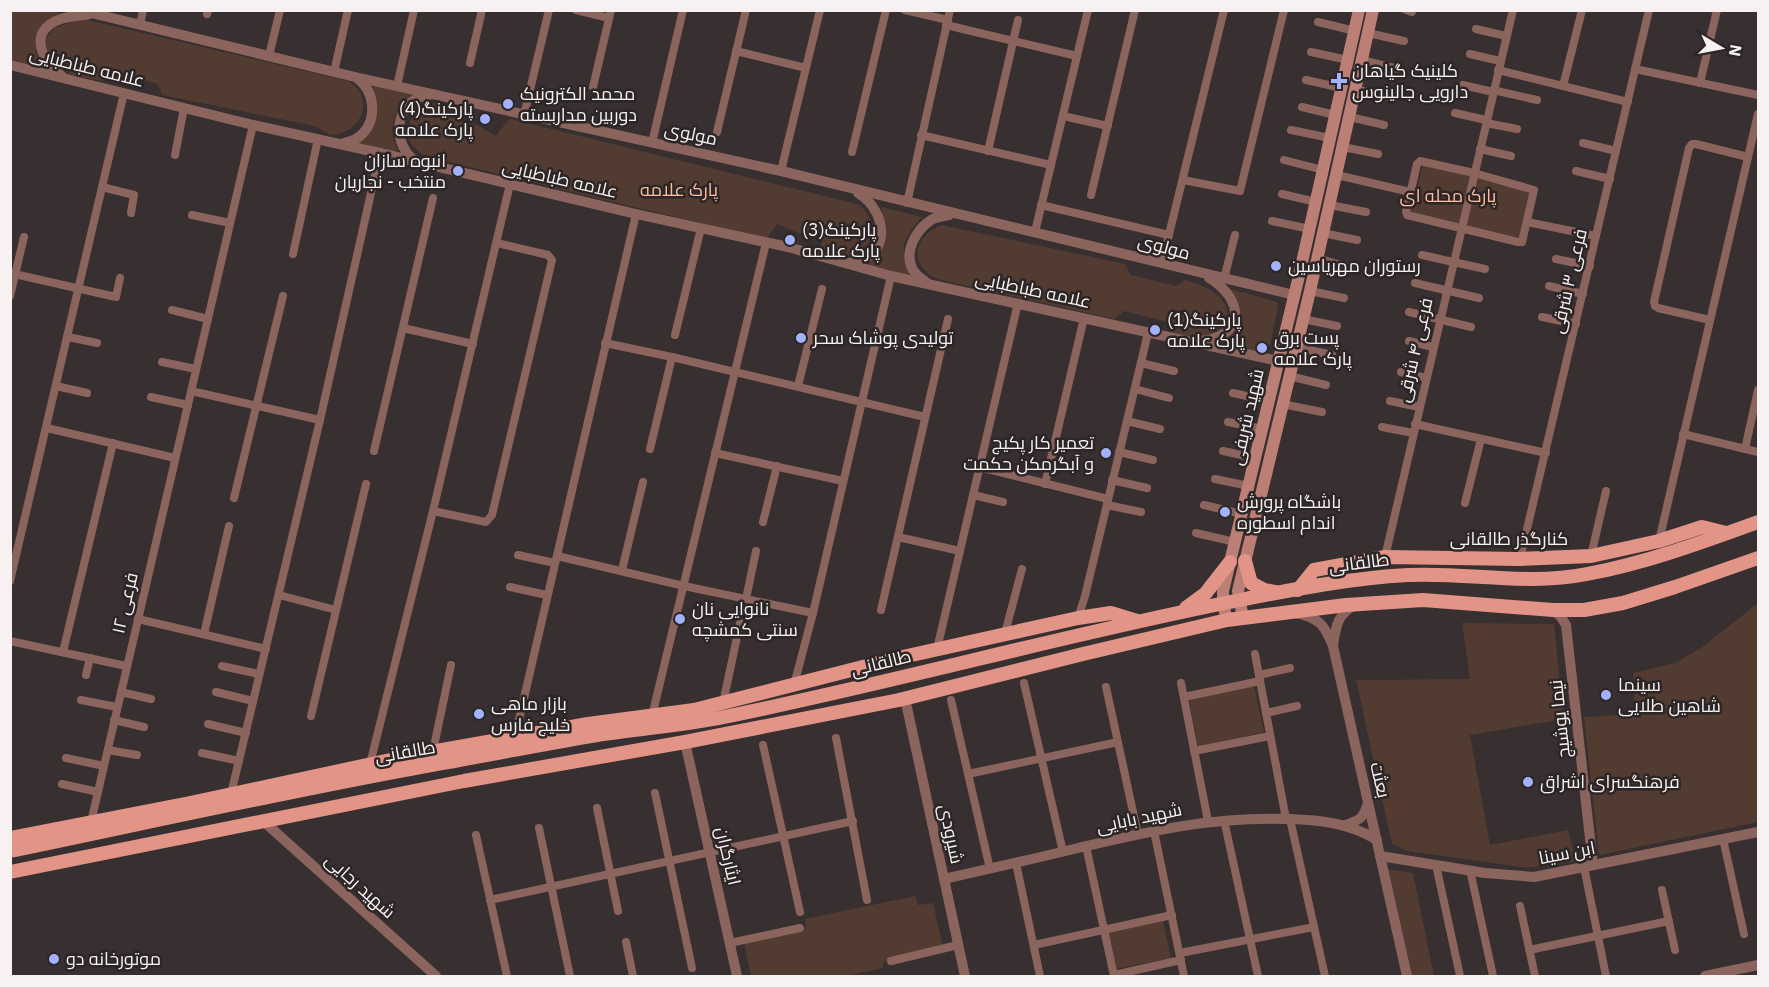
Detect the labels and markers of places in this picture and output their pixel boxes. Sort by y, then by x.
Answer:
place label: کلینیک گیاهان دارویی جالینوس [1352,59,1468,103]
marker: کلینیک گیاهان دارویی جالینوس [1330,72,1348,90]
place label: محمد الکترونیک دوربین مداربسته [520,82,637,126]
place label: پارکینگ(4) پارک علامه [395,97,473,142]
marker: محمد الکترونیک دوربین مداربسته [501,97,515,111]
marker: پارکینگ(4) پارک علامه [478,112,492,126]
place label: انبوه سازان منتخب - نجاریان [335,149,446,193]
marker: انبوه سازان منتخب - نجاریان [451,164,465,178]
place label: پارکینگ(3) پارک علامه [802,218,880,263]
marker: پارکینگ(3) پارک علامه [783,233,797,247]
place label: رستوران مهریاسین [1288,254,1421,277]
marker: رستوران مهریاسین [1269,259,1283,273]
place label: پارکینگ(1) پارک علامه [1167,308,1245,353]
marker: پارکینگ(1) پارک علامه [1148,323,1162,337]
place label: تولیدی پوشاک سحر [812,326,954,350]
place label: پست برق پارک علامه [1274,326,1352,371]
marker: تولیدی پوشاک سحر [794,331,808,345]
marker: پست برق پارک علامه [1255,341,1269,355]
place label: تعمیر کار پکیج و آبگرمکن حکمت [963,431,1094,475]
marker: تعمیر کار پکیج و آبگرمکن حکمت [1099,446,1113,460]
place label: باشگاه پرورش اندام اسطوره [1237,490,1341,535]
marker: باشگاه پرورش اندام اسطوره [1218,505,1232,519]
place label: نانوایی نان سنتی کمشچه [692,597,798,642]
marker: نانوایی نان سنتی کمشچه [673,612,687,626]
place label: سینما شاهین طلایی [1618,673,1721,717]
marker: سینما شاهین طلایی [1599,688,1613,702]
place label: بازار ماهی خلیج فارس [491,692,570,737]
marker: بازار ماهی خلیج فارس [472,707,486,721]
place label: فرهنگسرای اشراق [1540,770,1680,794]
marker: فرهنگسرای اشراق [1521,775,1535,789]
place label: موتورخانه دو [66,947,161,970]
marker: موتورخانه دو [47,952,61,966]

